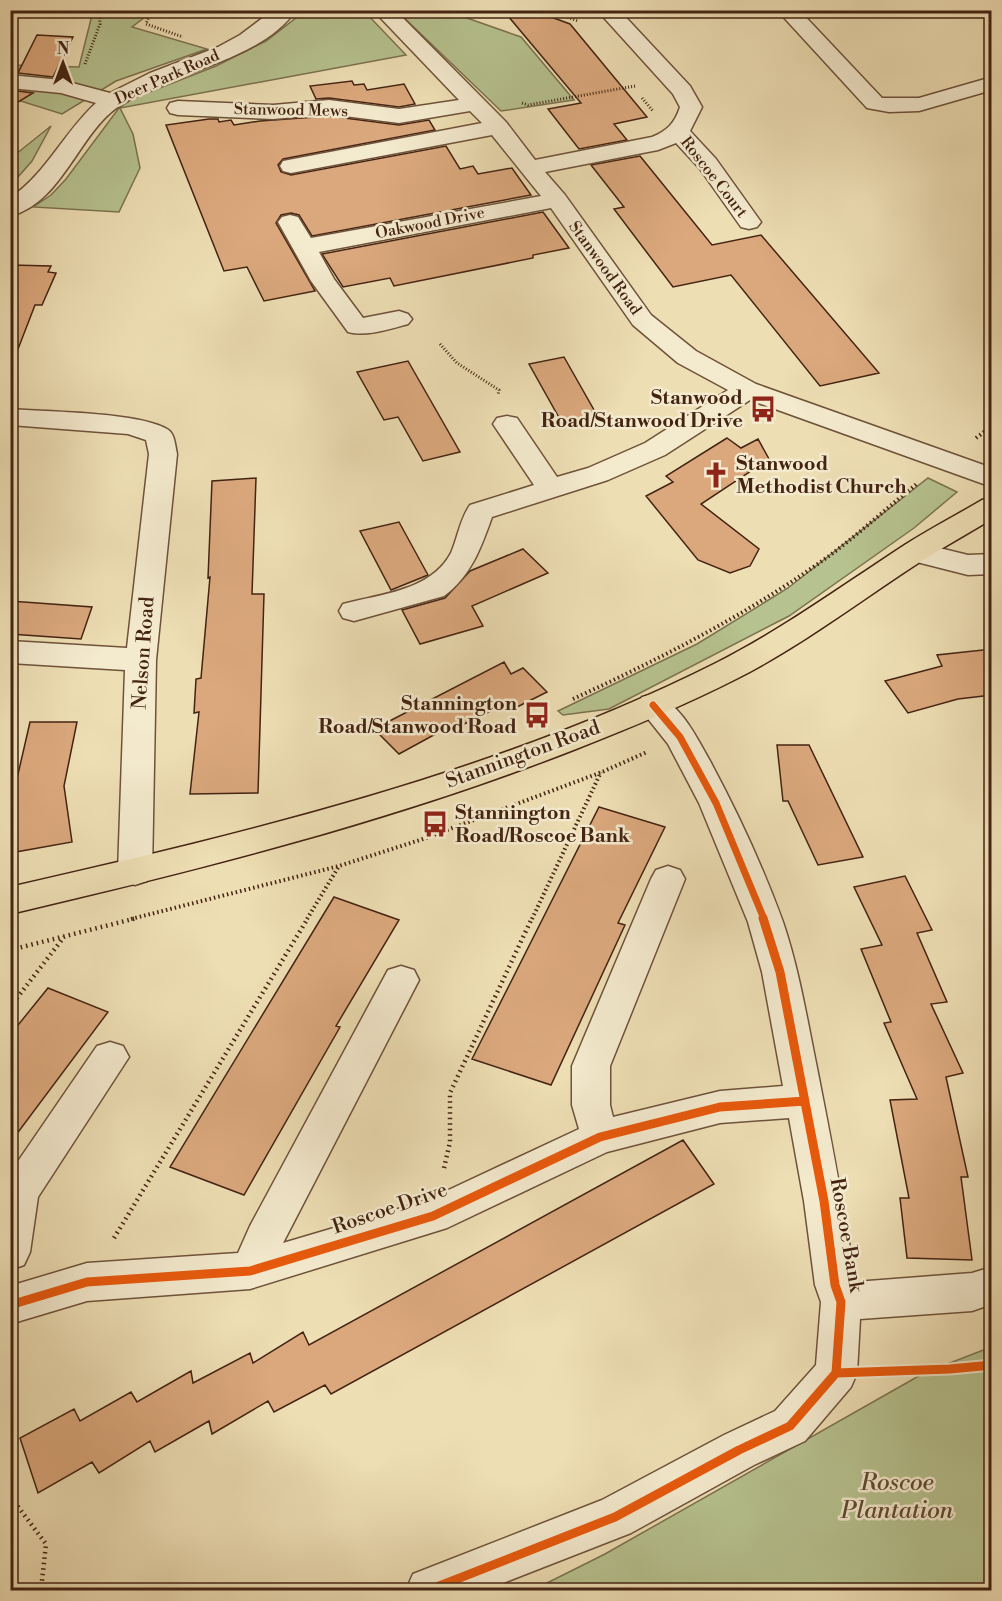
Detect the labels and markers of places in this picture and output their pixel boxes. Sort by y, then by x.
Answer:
place label: Stanwood Road/Stanwood Drive [541,386,743,434]
bus stop icon: Stanwood Road/Stanwood Drive [748,394,778,424]
place label: Stanwood Methodist Church [736,452,907,500]
church icon: Stanwood Methodist Church [701,460,731,490]
place label: Stannington Road/Stanwood Road [318,692,518,740]
bus stop icon: Stannington Road/Stanwood Road [522,700,552,730]
place label: Stannington Road/Roscoe Bank [455,801,631,849]
bus stop icon: Stannington Road/Roscoe Bank [420,809,450,839]

